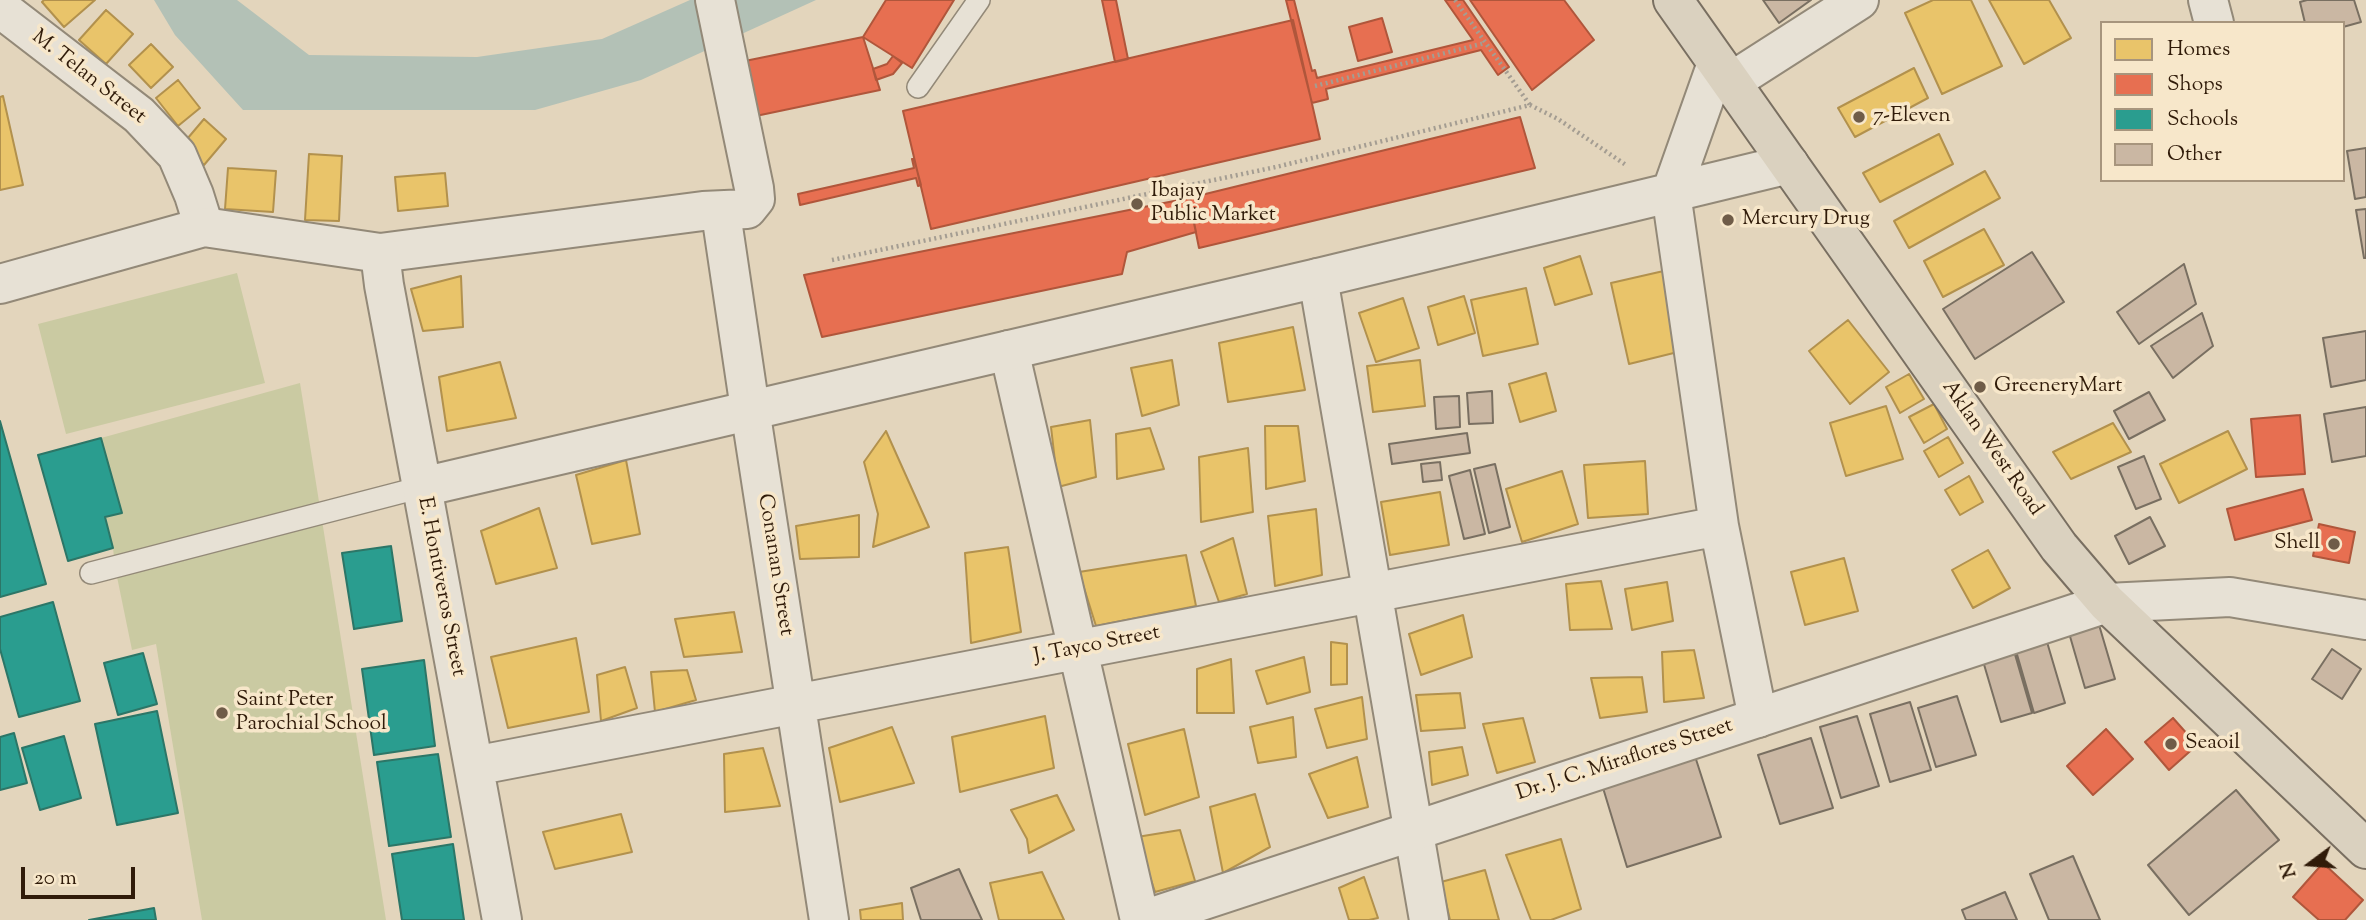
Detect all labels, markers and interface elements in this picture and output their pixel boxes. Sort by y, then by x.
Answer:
legend [2100,21,2345,182]
street label: M. Telan Street [26,25,150,131]
text: Homes [2167,35,2230,65]
text: Shops [2167,70,2223,100]
place label: 7-Eleven [1873,104,1951,130]
text: Schools [2167,105,2238,135]
marker: 7-Eleven [1851,109,1867,125]
text: Other [2167,140,2222,170]
place label: Ibajay Public Market [1151,179,1276,229]
marker: Ibajay Public Market [1129,196,1145,212]
place label: Mercury Drug [1742,207,1870,233]
marker: Mercury Drug [1720,212,1736,228]
place label: GreeneryMart [1994,374,2122,400]
street label: Aklan West Road [1935,377,2047,521]
marker: GreeneryMart [1972,379,1988,395]
street label: Conanan Street [750,492,798,638]
street label: E. Hontiveros Street [410,495,470,679]
place label: Shell [2274,531,2320,557]
marker: Shell [2326,536,2342,552]
street label: J. Tayco Street [1032,621,1162,671]
place label: Saint Peter Parochial School [236,688,387,738]
marker: Saint Peter Parochial School [214,705,230,721]
street label: Dr. J. C. Miraflores Street [1514,714,1736,808]
place label: Seaoil [2185,731,2240,757]
marker: Seaoil [2163,736,2179,752]
north arrow [2275,829,2345,899]
scale bar [24,853,138,897]
text: N [2274,859,2304,881]
text: 20 m [34,864,77,894]

